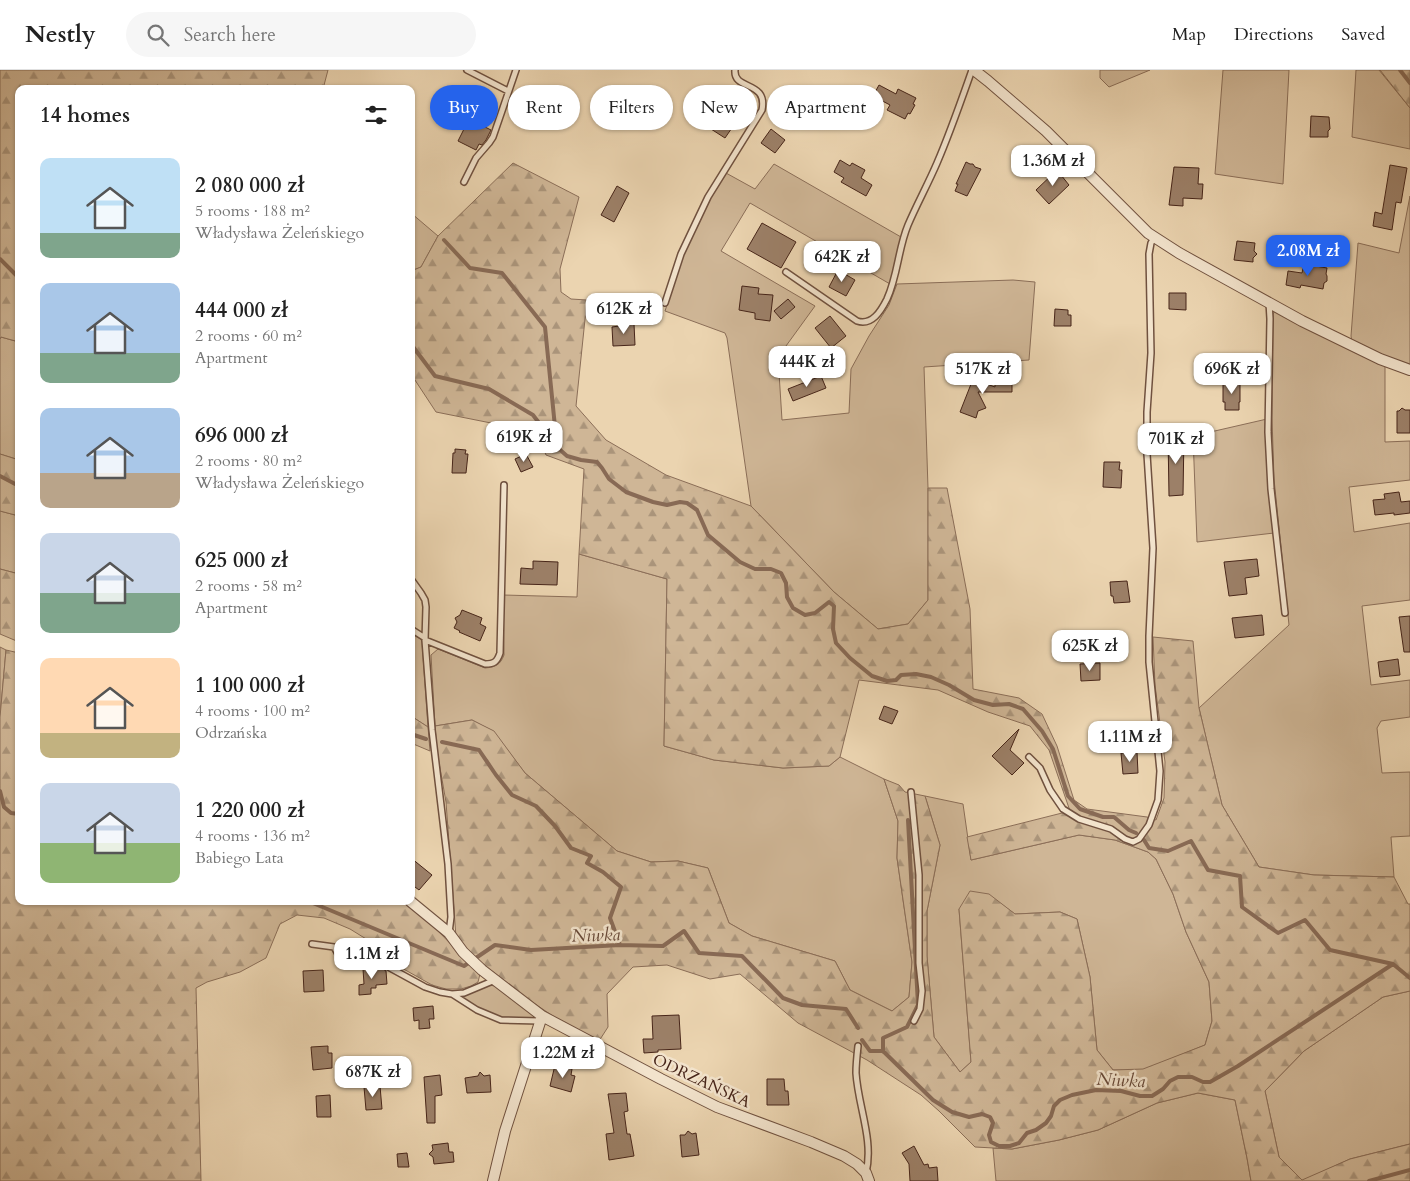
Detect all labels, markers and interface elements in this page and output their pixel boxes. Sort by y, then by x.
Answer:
search box [126,12,476,57]
text: Nestly [25,18,96,51]
icon: search [144,21,172,49]
text: Search here [184,22,276,48]
text: Map [1172,22,1206,47]
text: Directions [1234,22,1313,47]
text: Saved [1341,22,1385,47]
chip: Buy [430,85,498,130]
chip: Rent [508,85,580,130]
chip: Filters [590,85,673,130]
chip: New [683,85,757,130]
chip: Apartment [767,85,884,130]
text: 14 homes [40,101,130,130]
icon: filters [362,101,390,129]
pin: 1.36M zł [1001,144,1105,187]
text: 1.36M zł [1022,150,1084,172]
text: 2 080 000 zł [195,171,304,200]
icon: home [80,178,140,238]
text: 5 rooms · 188 m² [195,200,310,222]
text: Władysława Żeleńskiego [195,222,364,244]
pin: 2.08M zł [1256,234,1360,277]
pin: 642K zł [796,240,888,283]
text: 2.08M zł [1277,240,1339,262]
text: 642K zł [815,246,869,268]
pin: 612K zł [578,292,670,335]
text: 444 000 zł [195,296,288,325]
text: 612K zł [597,298,651,320]
icon: home [80,303,140,363]
text: 2 rooms · 60 m² [195,325,302,347]
pin: 444K zł [761,346,853,388]
text: Apartment [195,347,268,369]
text: 444K zł [780,351,834,373]
pin: 517K zł [937,352,1029,395]
pin: 696K zł [1186,352,1278,395]
text: 517K zł [956,358,1010,380]
text: 696K zł [1205,358,1259,380]
pin: 619K zł [478,420,570,463]
text: 696 000 zł [195,421,288,450]
pin: 701K zł [1130,422,1222,465]
text: 619K zł [497,426,551,448]
icon: home [80,428,140,488]
text: 701K zł [1149,428,1203,450]
text: 2 rooms · 80 m² [195,450,302,472]
text: Władysława Żeleńskiego [195,472,364,494]
text: 625 000 zł [195,546,288,575]
icon: home [80,553,140,613]
text: 2 rooms · 58 m² [195,575,302,597]
text: Apartment [195,597,268,619]
pin: 625K zł [1044,630,1136,672]
text: 625K zł [1063,635,1117,657]
text: 1 100 000 zł [195,671,304,700]
icon: home [80,678,140,738]
text: 4 rooms · 100 m² [195,700,310,722]
pin: 1.11M zł [1078,720,1182,763]
text: Odrzańska [195,722,267,744]
text: 1.11M zł [1099,726,1161,748]
text: 1 220 000 zł [195,796,304,825]
icon: home [80,803,140,863]
text: 4 rooms · 136 m² [195,825,310,847]
text: Babiego Lata [195,847,284,869]
water label: Niwka [571,922,621,949]
pin: 1.1M zł [326,938,418,980]
text: 1.1M zł [345,943,399,965]
pin: 1.22M zł [511,1036,615,1079]
text: 1.22M zł [532,1042,594,1064]
street label: ODRZAŃSKA [649,1049,755,1113]
pin: 687K zł [327,1056,419,1098]
text: 687K zł [346,1061,400,1083]
water label: Niwka [1096,1067,1146,1094]

